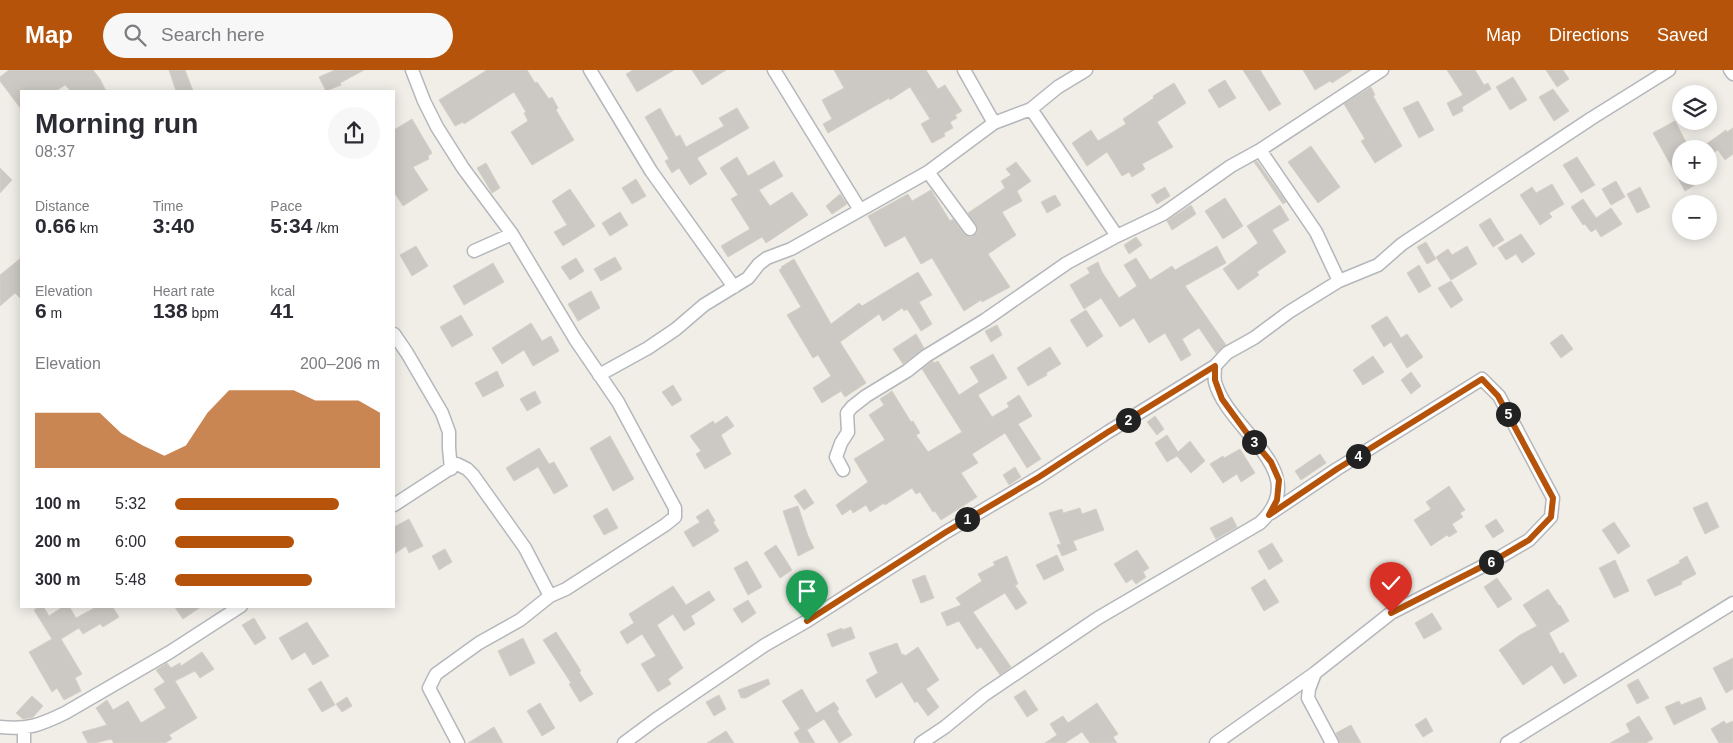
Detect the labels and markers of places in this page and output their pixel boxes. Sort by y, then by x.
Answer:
pin: 5 [1496,402,1520,426]
pin: 2 [1116,408,1140,432]
pin: 3 [1242,430,1266,454]
pin: 4 [1346,444,1370,468]
pin: 1 [954,506,980,532]
pin: 6 [1478,550,1504,574]
pin [1370,562,1412,613]
pin [786,570,828,621]

